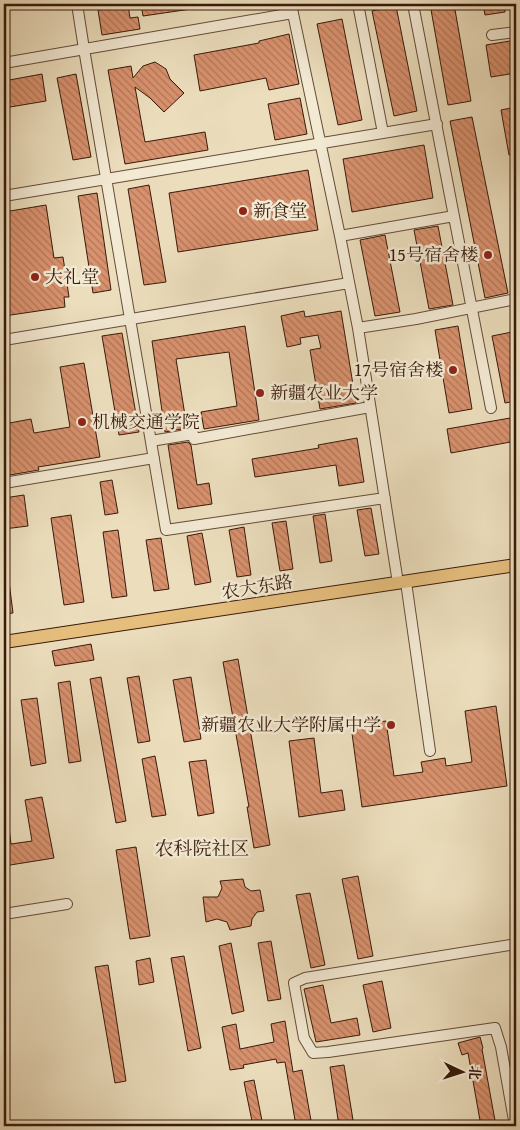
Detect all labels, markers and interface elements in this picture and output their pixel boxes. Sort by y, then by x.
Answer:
place label: 新食堂 [253,197,307,224]
marker: 新食堂 [237,205,249,217]
place label: 15号宿舍楼 [389,241,478,268]
marker: 15号宿舍楼 [482,249,494,261]
place label: 大礼堂 [45,263,99,290]
marker: 大礼堂 [29,271,41,283]
place label: 17号宿舍楼 [354,356,443,383]
marker: 17号宿舍楼 [447,364,459,376]
place label: 新疆农业大学 [270,379,378,406]
marker: 新疆农业大学 [254,387,266,399]
place label: 机械交通学院 [92,408,200,435]
marker: 机械交通学院 [76,416,88,428]
street label: 农大东路 [219,568,295,605]
place label: 新疆农业大学附属中学 [201,711,381,738]
marker: 新疆农业大学附属中学 [385,719,397,731]
district label: 农科院社区 [154,834,250,862]
north arrow [438,1048,488,1098]
text: 北 [465,1065,485,1081]

